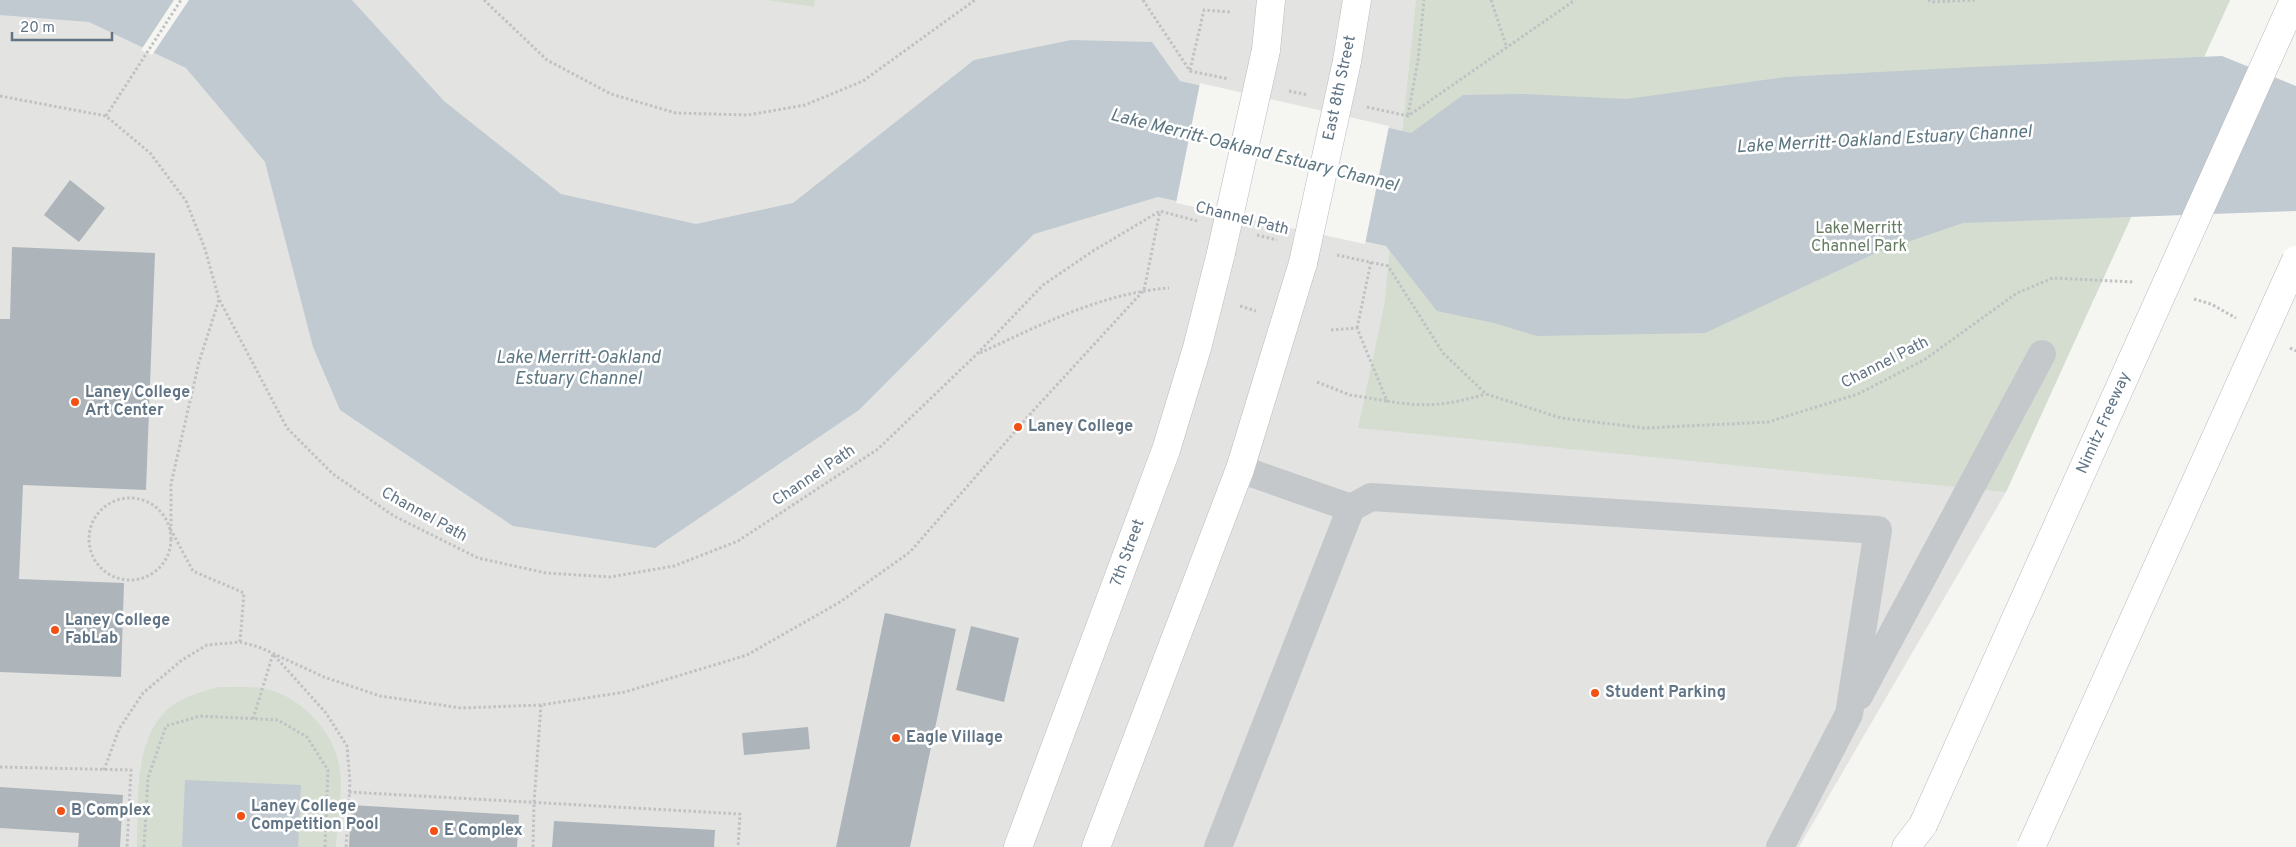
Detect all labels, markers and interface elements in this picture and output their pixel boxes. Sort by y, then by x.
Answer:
scale bar [12,10,112,42]
text: 20 m [20,19,55,38]
street label: East 8th Street [1319,34,1361,142]
water label: Lake Merritt-Oakland Estuary Channel [1108,104,1402,198]
water label: Lake Merritt-Oakland Estuary Channel [1736,121,2034,159]
street label: Channel Path [1193,198,1291,240]
park label: Lake Merritt Channel Park [1811,219,1907,257]
street label: Channel Path [1838,332,1932,394]
water label: Lake Merritt-Oakland Estuary Channel [496,347,662,391]
street label: Nimitz Freeway [2073,369,2135,477]
place label: Laney College Art Center [85,383,190,421]
marker: Laney College Art Center [69,396,81,408]
place label: Laney College [1028,417,1133,437]
marker: Laney College [1012,421,1024,433]
street label: Channel Path [769,441,859,511]
street label: Channel Path [377,483,471,547]
street label: 7th Street [1107,516,1149,590]
place label: Laney College FabLab [65,611,170,649]
marker: Laney College FabLab [49,624,61,636]
place label: Student Parking [1605,683,1726,703]
marker: Student Parking [1589,687,1601,699]
place label: Eagle Village [906,728,1003,748]
marker: Eagle Village [890,732,902,744]
place label: Laney College Competition Pool [251,797,379,835]
place label: B Complex [71,801,151,821]
marker: B Complex [55,805,67,817]
marker: Laney College Competition Pool [235,810,247,822]
place label: E Complex [444,821,523,841]
marker: E Complex [428,825,440,837]

